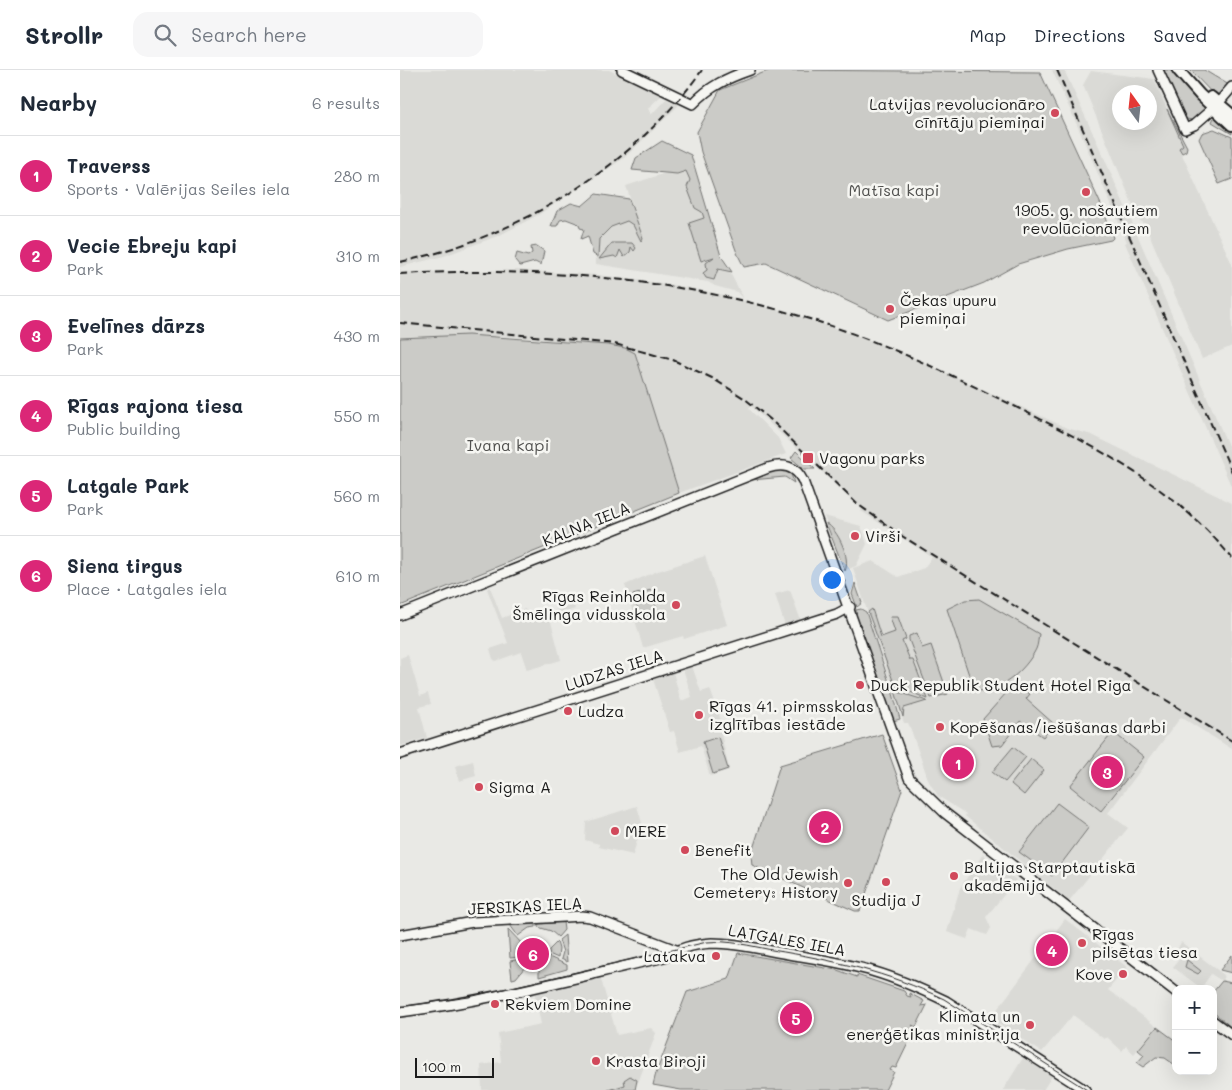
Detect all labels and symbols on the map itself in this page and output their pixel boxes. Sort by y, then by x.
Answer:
north arrow [1112,85,1157,130]
place label: Latvijas revolucionāro cīnītāju piemiņai [869,93,1045,133]
marker: Latvijas revolucionāro cīnītāju piemiņai [1049,107,1061,119]
park label: Matīsa kapi [849,179,939,200]
marker: 1905. g. nošautiem revolūcionāriem [1080,186,1092,198]
place label: 1905. g. nošautiem revolūcionāriem [1014,199,1158,238]
place label: Čekas upuru piemiņai [900,289,997,329]
marker: Čekas upuru piemiņai [884,303,896,315]
park label: Ivana kapi [467,434,549,455]
place label: Vagonu parks [819,447,925,468]
marker: Vagonu parks [801,451,815,465]
street label: KALNA IELA [539,496,633,551]
place label: Virši [865,525,901,546]
marker: Virši [849,530,861,542]
your location [819,567,845,593]
place label: Rīgas Reinholda Šmēlinga vidusskola [512,585,666,624]
marker: Rīgas Reinholda Šmēlinga vidusskola [670,599,682,611]
street label: LUDZAS IELA [562,644,665,695]
place label: Duck Republik Student Hotel Riga [870,674,1132,695]
marker: Duck Republik Student Hotel Riga [854,679,866,691]
place label: Rīgas 41. pirmsskolas izglītības iestāde [709,695,874,734]
place label: Ludza [578,700,624,721]
marker: Ludza [562,705,574,717]
marker: Rīgas 41. pirmsskolas izglītības iestāde [693,709,705,721]
place label: Kopēšanas/iešūšanas darbi [950,716,1166,737]
marker: Kopēšanas/iešūšanas darbi [934,721,946,733]
pin: 1 [942,744,974,782]
pin: 3 [1091,753,1123,791]
place label: Sigma A [489,776,551,797]
marker: Sigma A [473,781,485,793]
pin: 2 [809,808,841,846]
place label: MERE [625,820,666,841]
marker: MERE [609,825,621,837]
place label: Benefit [695,839,752,860]
marker: Benefit [679,844,691,856]
place label: Baltijas Starptautiskā akadēmija [964,856,1136,895]
place label: The Old Jewish Cemetery: History [694,863,838,902]
marker: Baltijas Starptautiskā akadēmija [948,870,960,882]
marker: Studija J [880,876,892,888]
marker: The Old Jewish Cemetery: History [842,877,854,889]
place label: Studija J [851,889,921,910]
street label: JERSIKAS IELA [467,892,583,919]
street label: LATGALES IELA [727,919,847,960]
place label: Rīgas pilsētas tiesa [1092,923,1198,962]
pin: 4 [1036,931,1068,969]
pin: 6 [517,935,549,973]
marker: Rīgas pilsētas tiesa [1076,937,1088,949]
place label: Latakva [644,945,706,966]
marker: Latakva [710,950,722,962]
place label: Kove [1075,963,1113,984]
marker: Kove [1117,968,1129,980]
place label: Rekviem Domine [505,993,632,1014]
marker: Rekviem Domine [489,998,501,1010]
pin: 5 [780,999,812,1037]
place label: Klimata un enerģētikas ministrija [846,1005,1020,1044]
marker: Klimata un enerģētikas ministrija [1024,1019,1036,1031]
place label: Krasta Biroji [606,1050,706,1071]
scale bar [415,1055,494,1078]
marker: Krasta Biroji [590,1055,602,1067]

